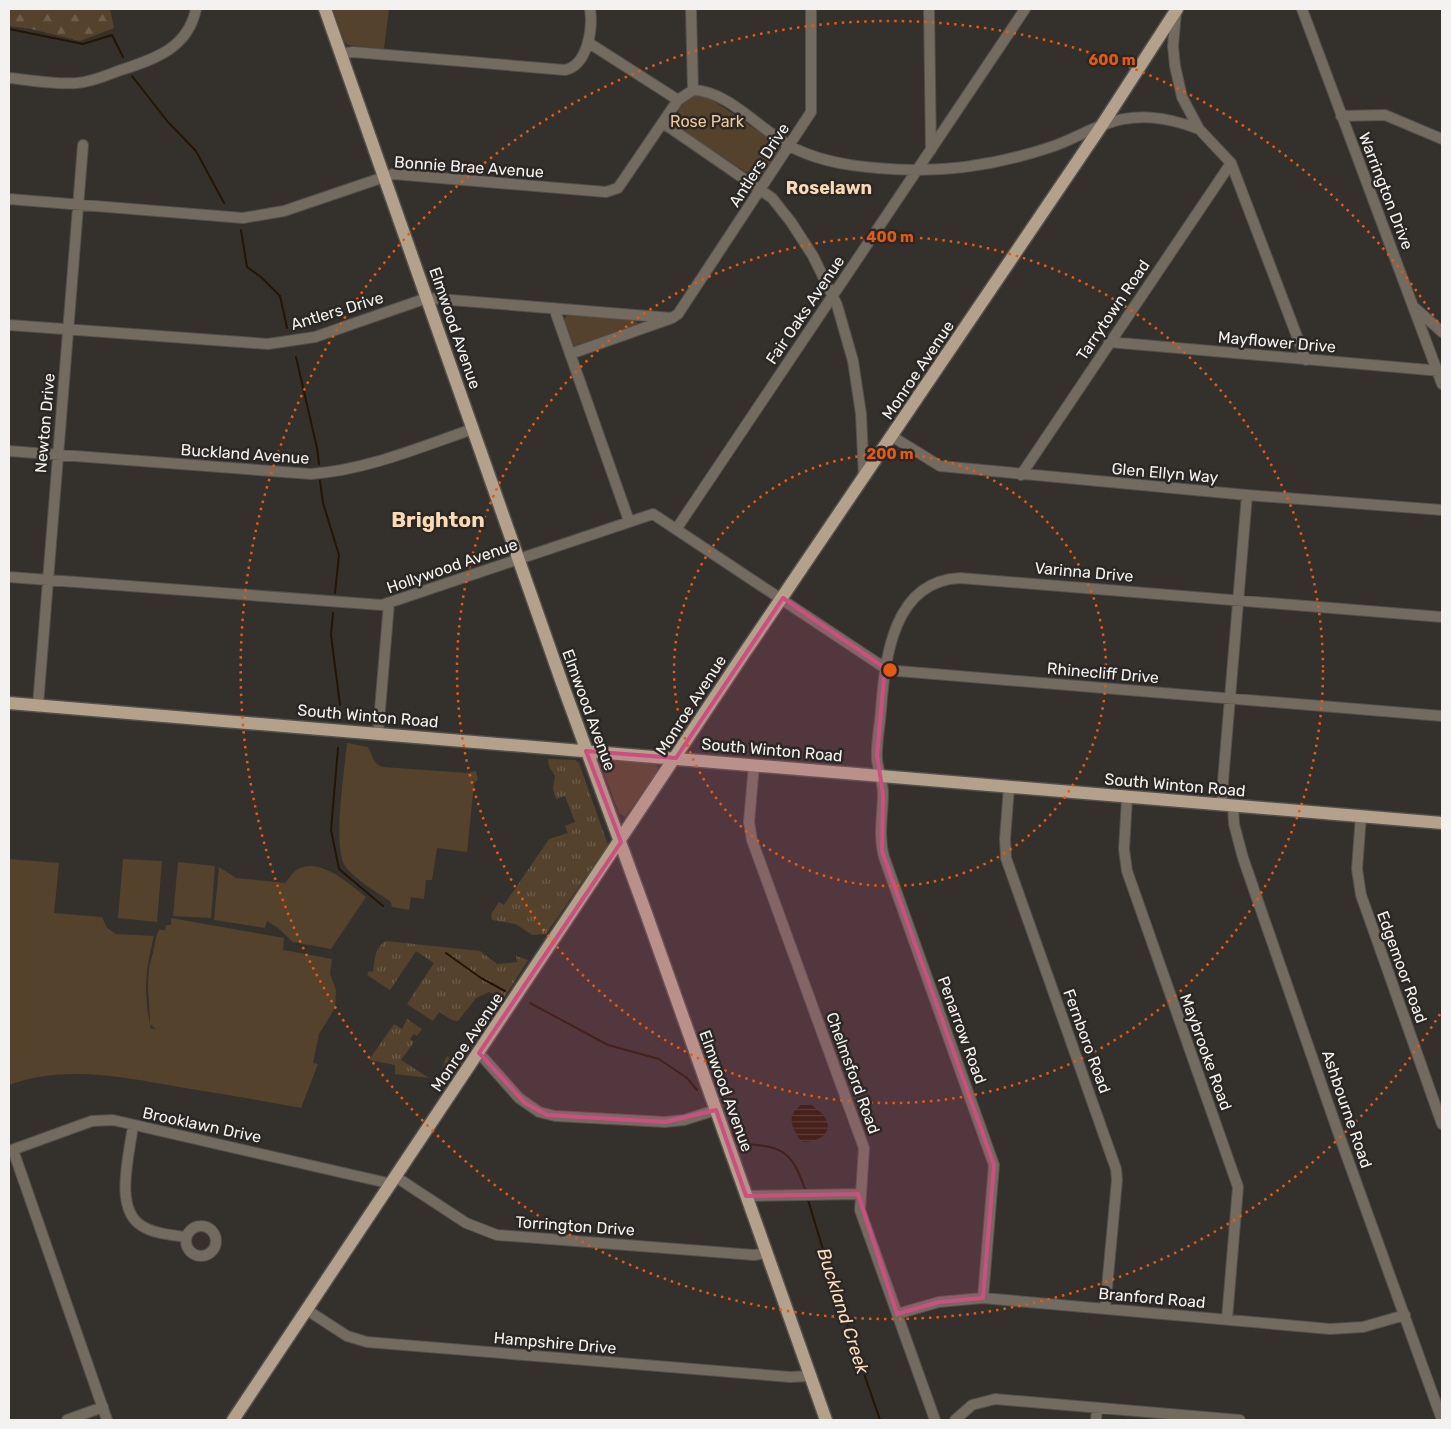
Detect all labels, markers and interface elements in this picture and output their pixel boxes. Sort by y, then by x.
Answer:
text: 600 m [1088,51,1136,69]
park label: Rose Park [670,112,745,131]
street label: Antlers Drive [725,120,793,210]
street label: Warrington Drive [1355,130,1417,252]
street label: Bonnie Brae Avenue [394,152,545,182]
district label: Roselawn [786,177,872,199]
text: 400 m [866,228,914,246]
street label: Fair Oaks Avenue [762,252,848,368]
street label: Tarrytown Road [1072,256,1154,364]
street label: Elmwood Avenue [425,265,485,392]
street label: Antlers Drive [288,288,386,334]
street label: Monroe Avenue [878,317,958,423]
street label: Mayflower Drive [1217,327,1337,357]
street label: Newton Drive [31,372,59,474]
street label: Buckland Avenue [180,440,310,468]
text: 200 m [866,445,914,463]
street label: Glen Ellyn Way [1111,459,1219,487]
district label: Brighton [391,507,485,532]
street label: Hollywood Avenue [384,535,520,597]
street label: Varinna Drive [1034,558,1134,586]
street label: Elmwood Avenue [558,647,620,773]
street label: Monroe Avenue [652,651,730,758]
street label: Rhinecliff Drive [1046,659,1160,687]
centre of rings [881,661,899,679]
street label: South Winton Road [297,700,439,732]
street label: South Winton Road [701,734,843,766]
street label: South Winton Road [1104,769,1246,801]
street label: Edgemoor Road [1373,908,1431,1026]
street label: Penarrow Road [934,974,990,1086]
street label: Fernboro Road [1059,986,1115,1096]
street label: Monroe Avenue [427,989,507,1095]
street label: Maybrooke Road [1176,991,1236,1113]
street label: Chelmsford Road [822,1010,884,1136]
street label: Elmwood Avenue [695,1028,757,1154]
street label: Ashbourne Road [1318,1047,1376,1171]
street label: Brooklawn Drive [141,1103,263,1147]
street label: Torrington Drive [515,1212,635,1240]
water label: Buckland Creek [812,1245,874,1377]
street label: Branford Road [1098,1284,1206,1312]
street label: Hampshire Drive [493,1328,617,1358]

